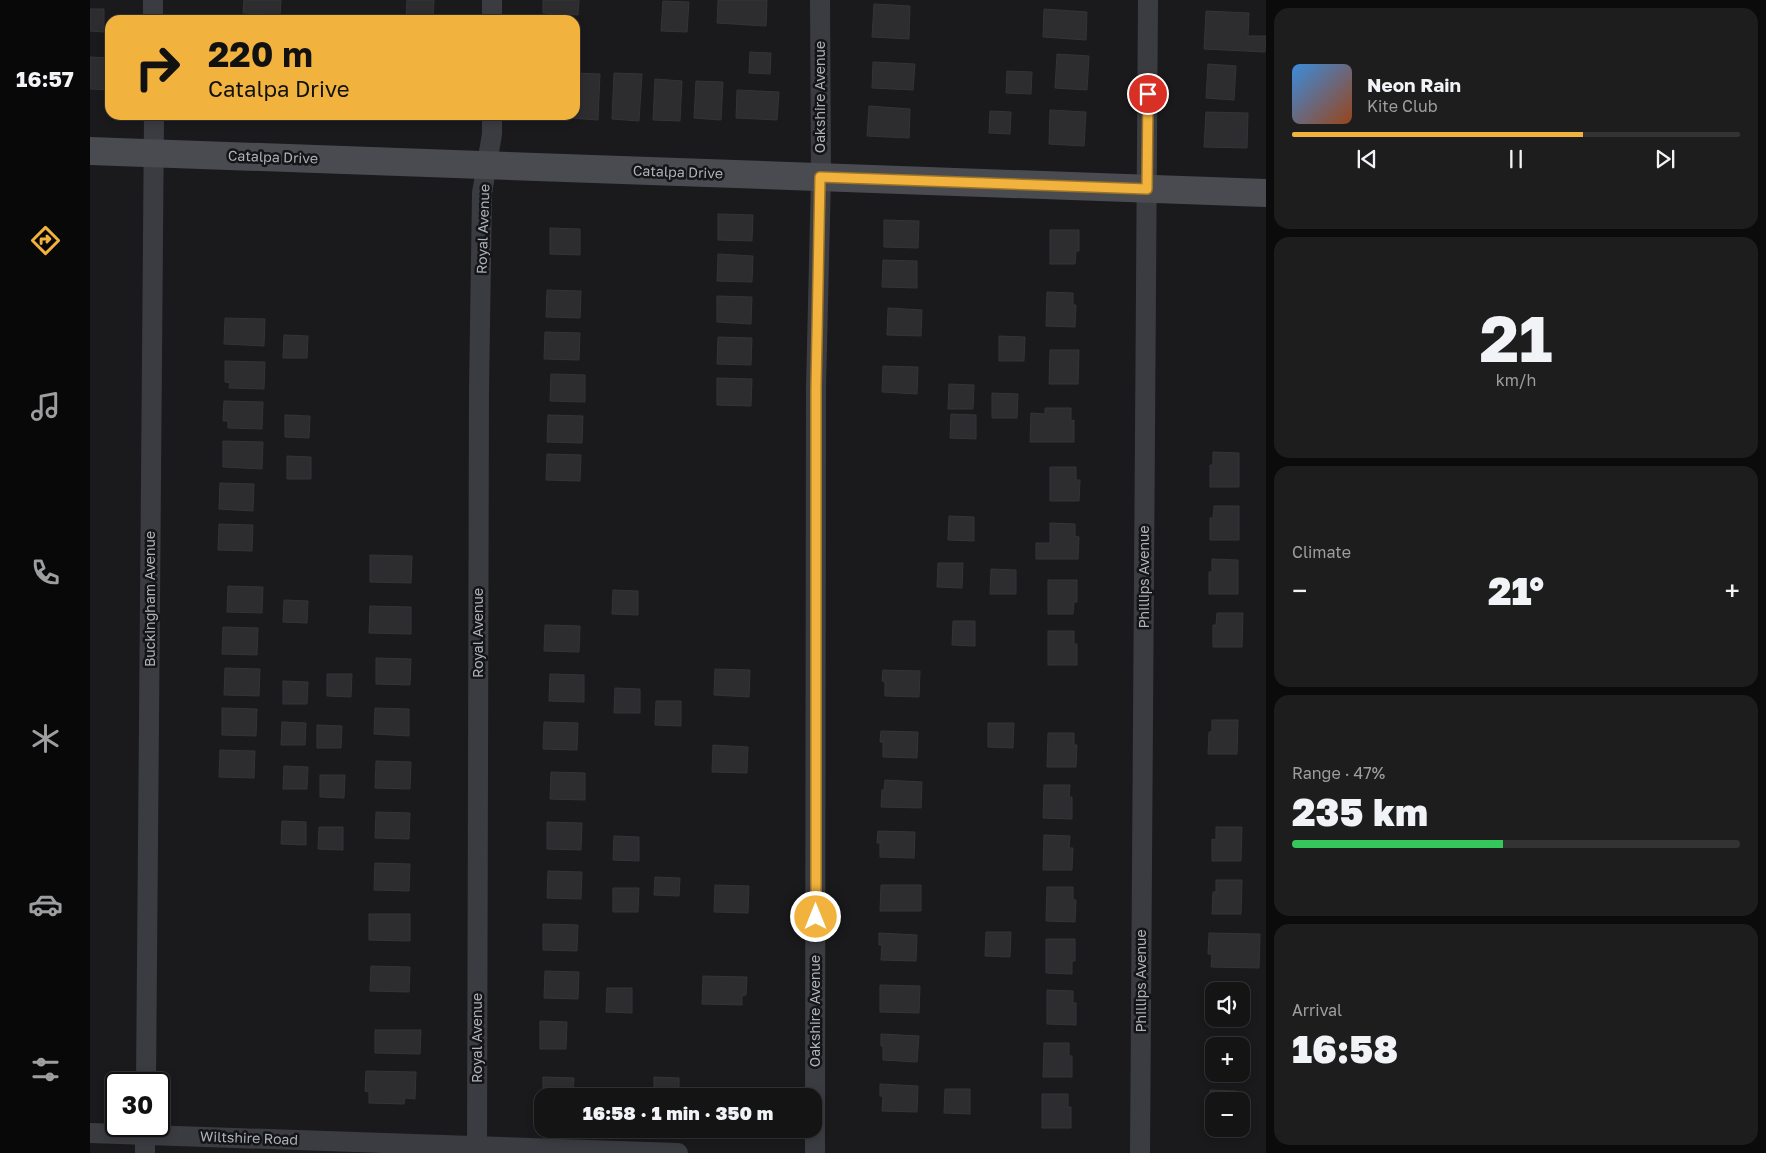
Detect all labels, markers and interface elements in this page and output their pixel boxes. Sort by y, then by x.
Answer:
text: 220 m [208,33,313,75]
icon: right [125,35,190,100]
street label: Oakshire Avenue [811,41,828,153]
text: 16:57 [16,65,74,92]
pin [1127,73,1169,115]
text: Neon Rain [1367,73,1461,96]
text: Catalpa Drive [208,75,349,102]
icon: arrive [1134,80,1162,108]
text: Kite Club [1367,96,1438,116]
icon: previous [1353,145,1381,173]
icon: pause [1502,145,1530,173]
icon: next [1651,145,1679,173]
street label: Catalpa Drive [228,146,318,167]
street label: Catalpa Drive [633,161,723,182]
street label: Royal Avenue [472,184,493,274]
icon: directions [28,223,63,258]
text: 21 [1479,298,1553,376]
text: km/h [1496,370,1536,390]
icon: music [28,389,63,424]
street label: Phillips Avenue [1135,525,1152,629]
street label: Buckingham Avenue [141,531,158,667]
text: Climate [1292,542,1351,562]
icon: phone [28,555,63,590]
text: 21° [1488,568,1544,613]
text: − [1292,574,1307,607]
text: + [1725,574,1740,607]
street label: Royal Avenue [469,588,486,678]
icon: climate [28,721,63,756]
text: Range · 47% [1292,763,1385,783]
text: 235 km [1292,789,1428,834]
icon: car [28,887,63,922]
position arrow [789,890,841,942]
street label: Phillips Avenue [1132,929,1149,1033]
street label: Oakshire Avenue [806,955,823,1067]
map controls [1205,982,1250,1137]
button: sound [1205,982,1250,1027]
street label: Royal Avenue [468,993,485,1083]
text: Arrival [1292,1000,1342,1020]
text: 16:58 [1292,1026,1398,1071]
button: + [1205,1037,1250,1082]
icon: filters [28,1052,63,1087]
speed limit sign: 30 [105,1072,170,1137]
button: − [1205,1092,1250,1137]
text: 16:58 · 1 min · 350 m [583,1101,773,1124]
street label: Wiltshire Road [200,1127,298,1148]

